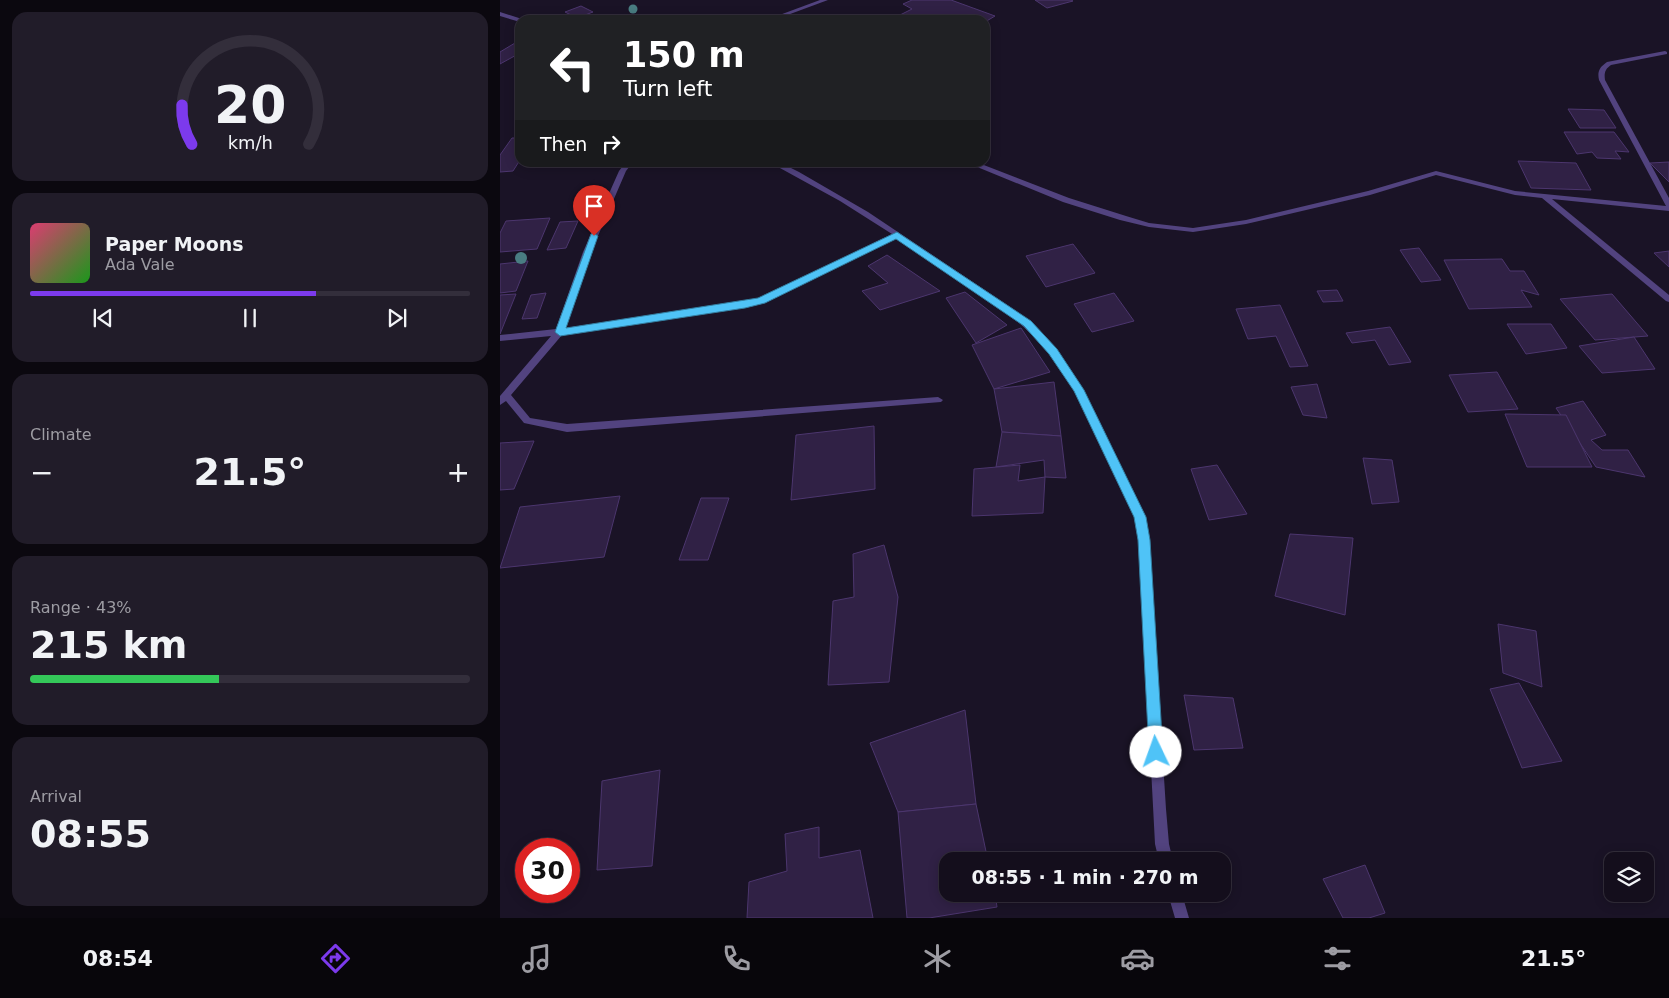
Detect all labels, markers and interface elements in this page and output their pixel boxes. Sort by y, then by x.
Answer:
icon: left [540,35,605,100]
text: 150 m [623,35,745,75]
text: 20 [214,75,286,135]
text: Turn left [623,76,712,101]
icon: right [597,130,625,158]
text: km/h [227,132,273,153]
text: Then [540,133,587,155]
pin [573,185,615,236]
icon: arrive [580,192,608,220]
text: Paper Moons [105,233,244,255]
text: Ada Vale [105,255,175,274]
icon: previous [89,304,117,332]
icon: pause [236,304,264,332]
icon: next [383,304,411,332]
text: Climate [30,425,92,444]
text: 21.5° [194,450,306,494]
text: − [30,456,53,489]
text: + [447,456,470,489]
text: Range · 43% [30,598,132,617]
text: 215 km [30,623,187,667]
position arrow [1129,725,1181,777]
text: Arrival [30,787,82,806]
text: 08:55 [30,812,151,856]
speed limit sign: 30 [515,838,580,903]
map controls [1604,852,1654,902]
button: layers [1604,852,1654,902]
text: 08:55 · 1 min · 270 m [971,866,1199,888]
icon: directions [318,941,353,976]
icon: music [519,941,554,976]
icon: phone [719,941,754,976]
icon: climate [920,941,955,976]
icon: car [1120,941,1155,976]
icon: filters [1320,941,1355,976]
text: 08:54 [83,946,153,971]
text: 21.5° [1521,946,1586,971]

